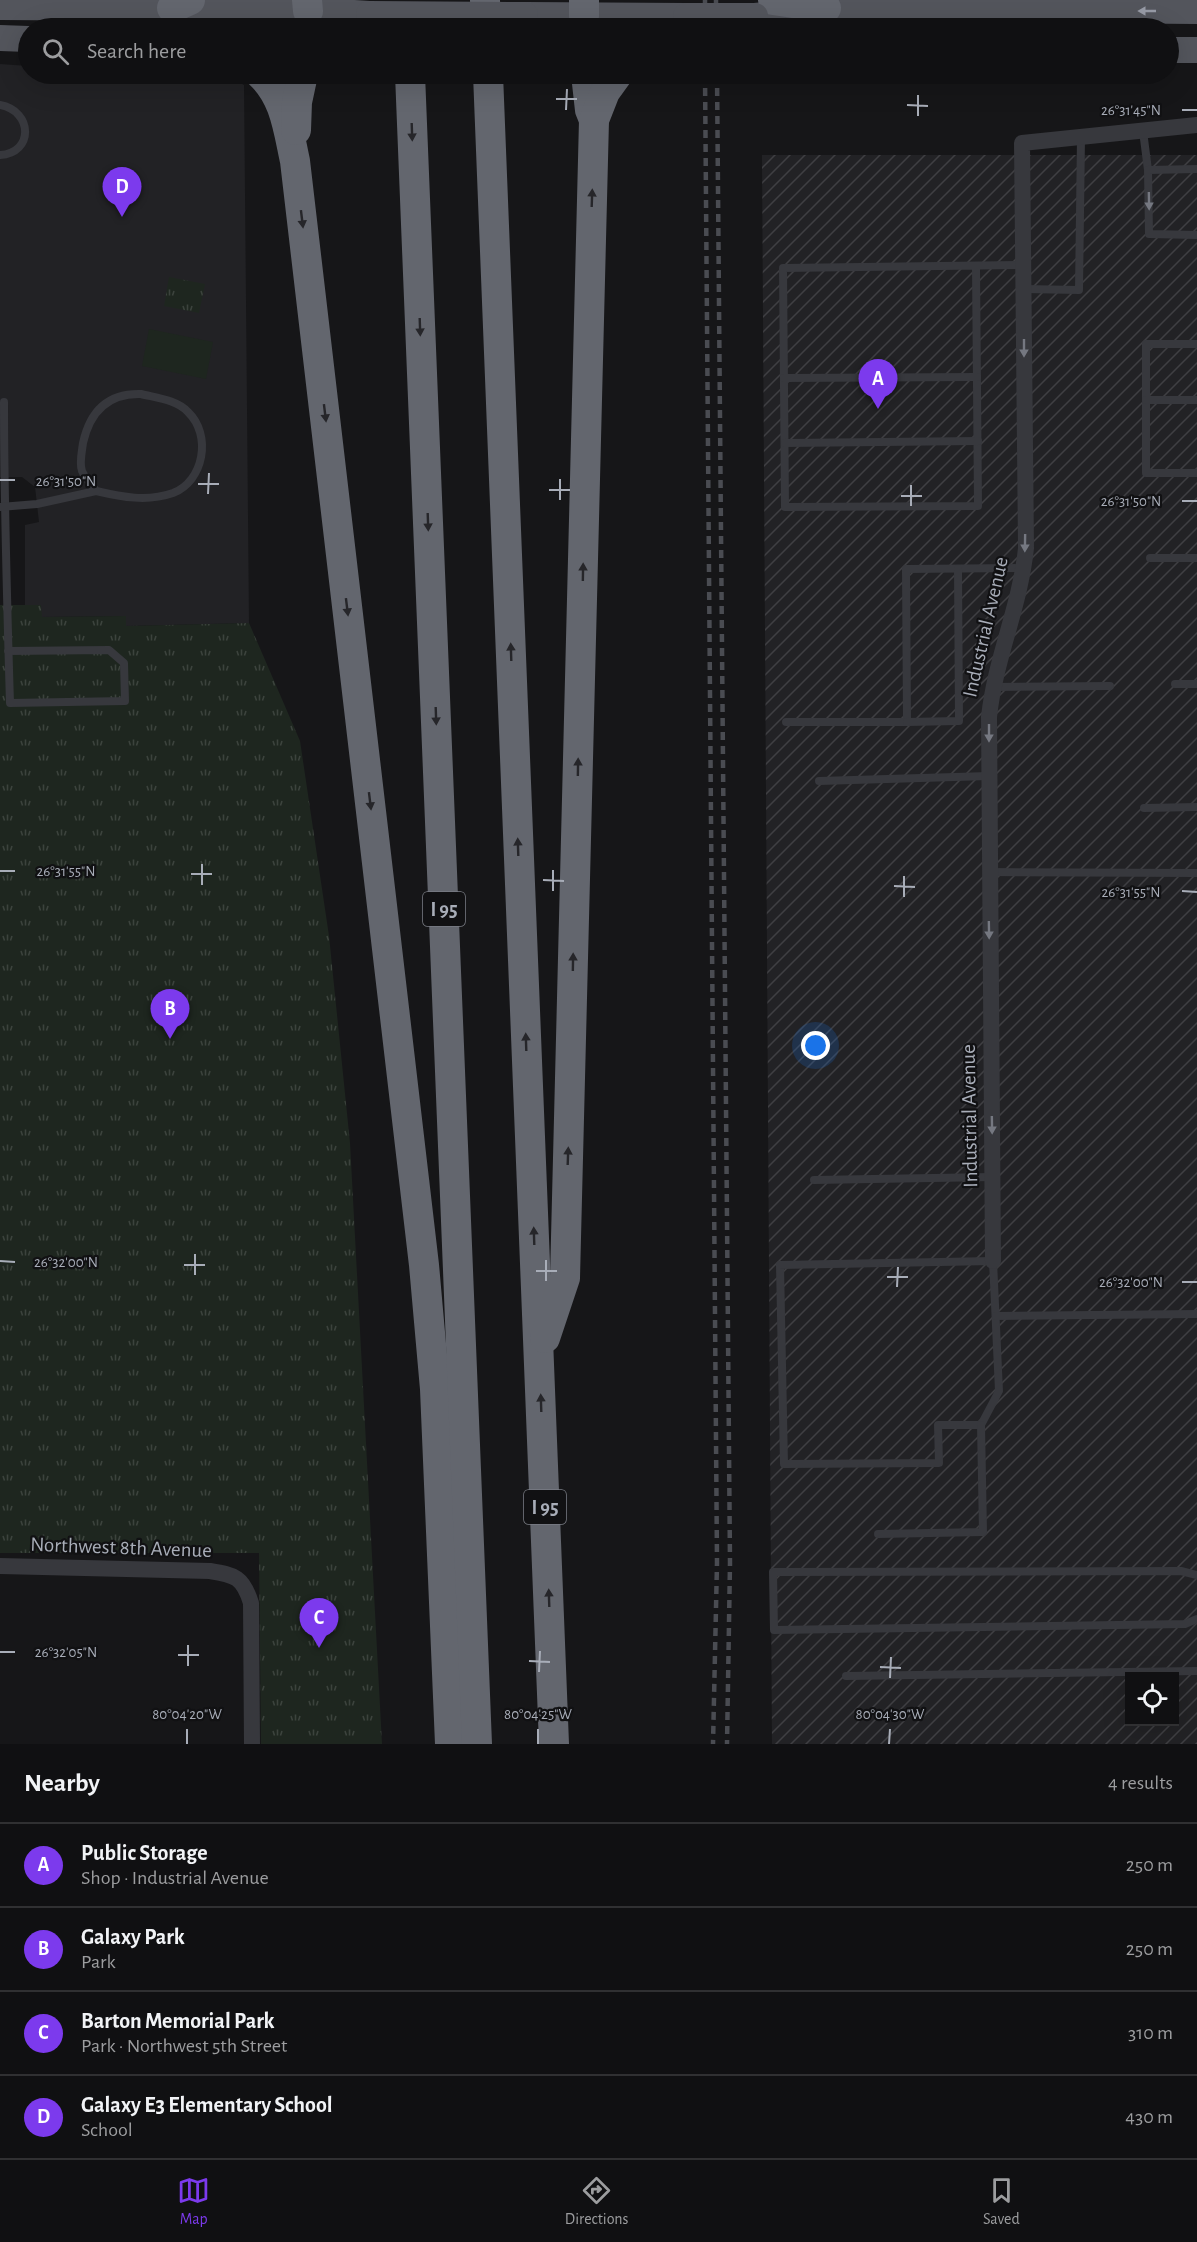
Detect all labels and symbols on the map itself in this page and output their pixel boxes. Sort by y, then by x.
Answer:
one-way arrow [1138,6,1157,16]
text: 26°31'45"N [1101,103,1161,118]
one-way arrow [408,122,417,141]
pin: D [102,168,142,217]
one-way arrow [587,189,597,208]
one-way arrow [1144,192,1154,211]
one-way arrow [297,210,307,229]
one-way arrow [416,317,425,336]
one-way arrow [1019,338,1029,357]
pin: A [858,360,898,409]
one-way arrow [320,404,329,423]
text: 26°31'50"N [36,474,96,489]
text: 26°31'50"N [1101,494,1161,509]
one-way arrow [424,512,433,531]
one-way arrow [1020,533,1030,552]
street label: Industrial Avenue [959,555,1012,700]
one-way arrow [578,562,587,581]
one-way arrow [342,597,352,616]
one-way arrow [506,642,515,661]
one-way arrow [431,707,441,726]
one-way arrow [984,724,994,743]
one-way arrow [573,757,583,776]
one-way arrow [365,791,375,810]
one-way arrow [514,837,523,856]
text: 26°31'55"N [36,864,96,879]
text: 26°31'55"N [1101,885,1161,900]
road number: I 95 [423,892,465,926]
one-way arrow [985,921,994,940]
one-way arrow [568,952,578,971]
pin: B [150,990,190,1039]
your location [801,1031,830,1060]
one-way arrow [522,1032,531,1051]
street label: Industrial Avenue [958,1044,981,1188]
one-way arrow [987,1116,997,1135]
one-way arrow [563,1147,573,1166]
one-way arrow [529,1227,539,1246]
text: 26°32'00"N [34,1255,98,1270]
text: 26°32'00"N [1099,1275,1163,1290]
one-way arrow [536,1393,545,1412]
road number: I 95 [524,1490,566,1524]
street label: Northwest 8th Avenue [30,1534,212,1561]
one-way arrow [545,1588,554,1607]
pin: C [300,1598,338,1648]
text: 26°32'05"N [35,1645,97,1660]
text: 80°04'20"W [152,1707,222,1722]
text: 80°04'25"W [504,1707,573,1722]
text: 80°04'30"W [856,1707,925,1722]

